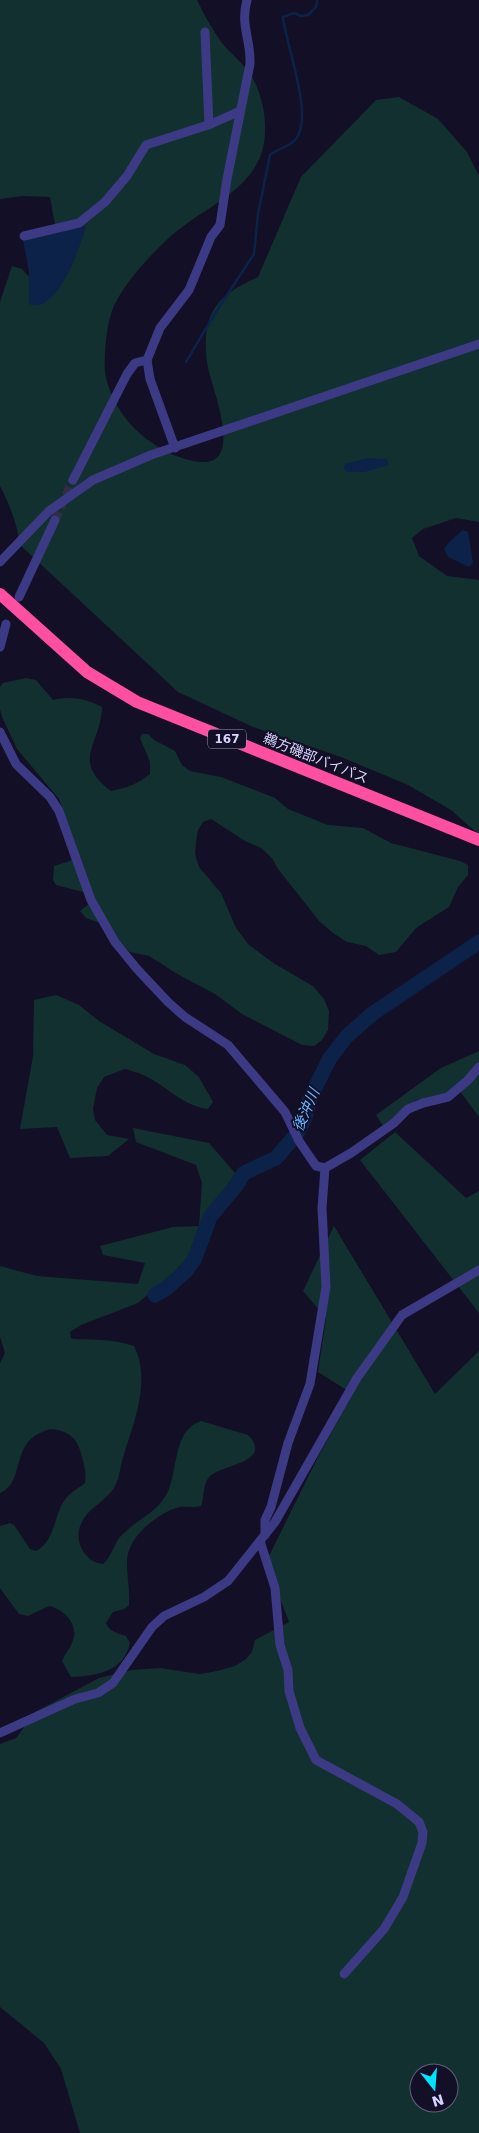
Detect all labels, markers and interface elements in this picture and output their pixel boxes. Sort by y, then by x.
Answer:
road number: 167 [208,730,246,749]
street label: 鵜方磯部バイパス [261,730,371,786]
water label: 後沖川 [289,1084,324,1134]
north arrow [409,2063,459,2113]
text: N [430,2091,446,2110]

